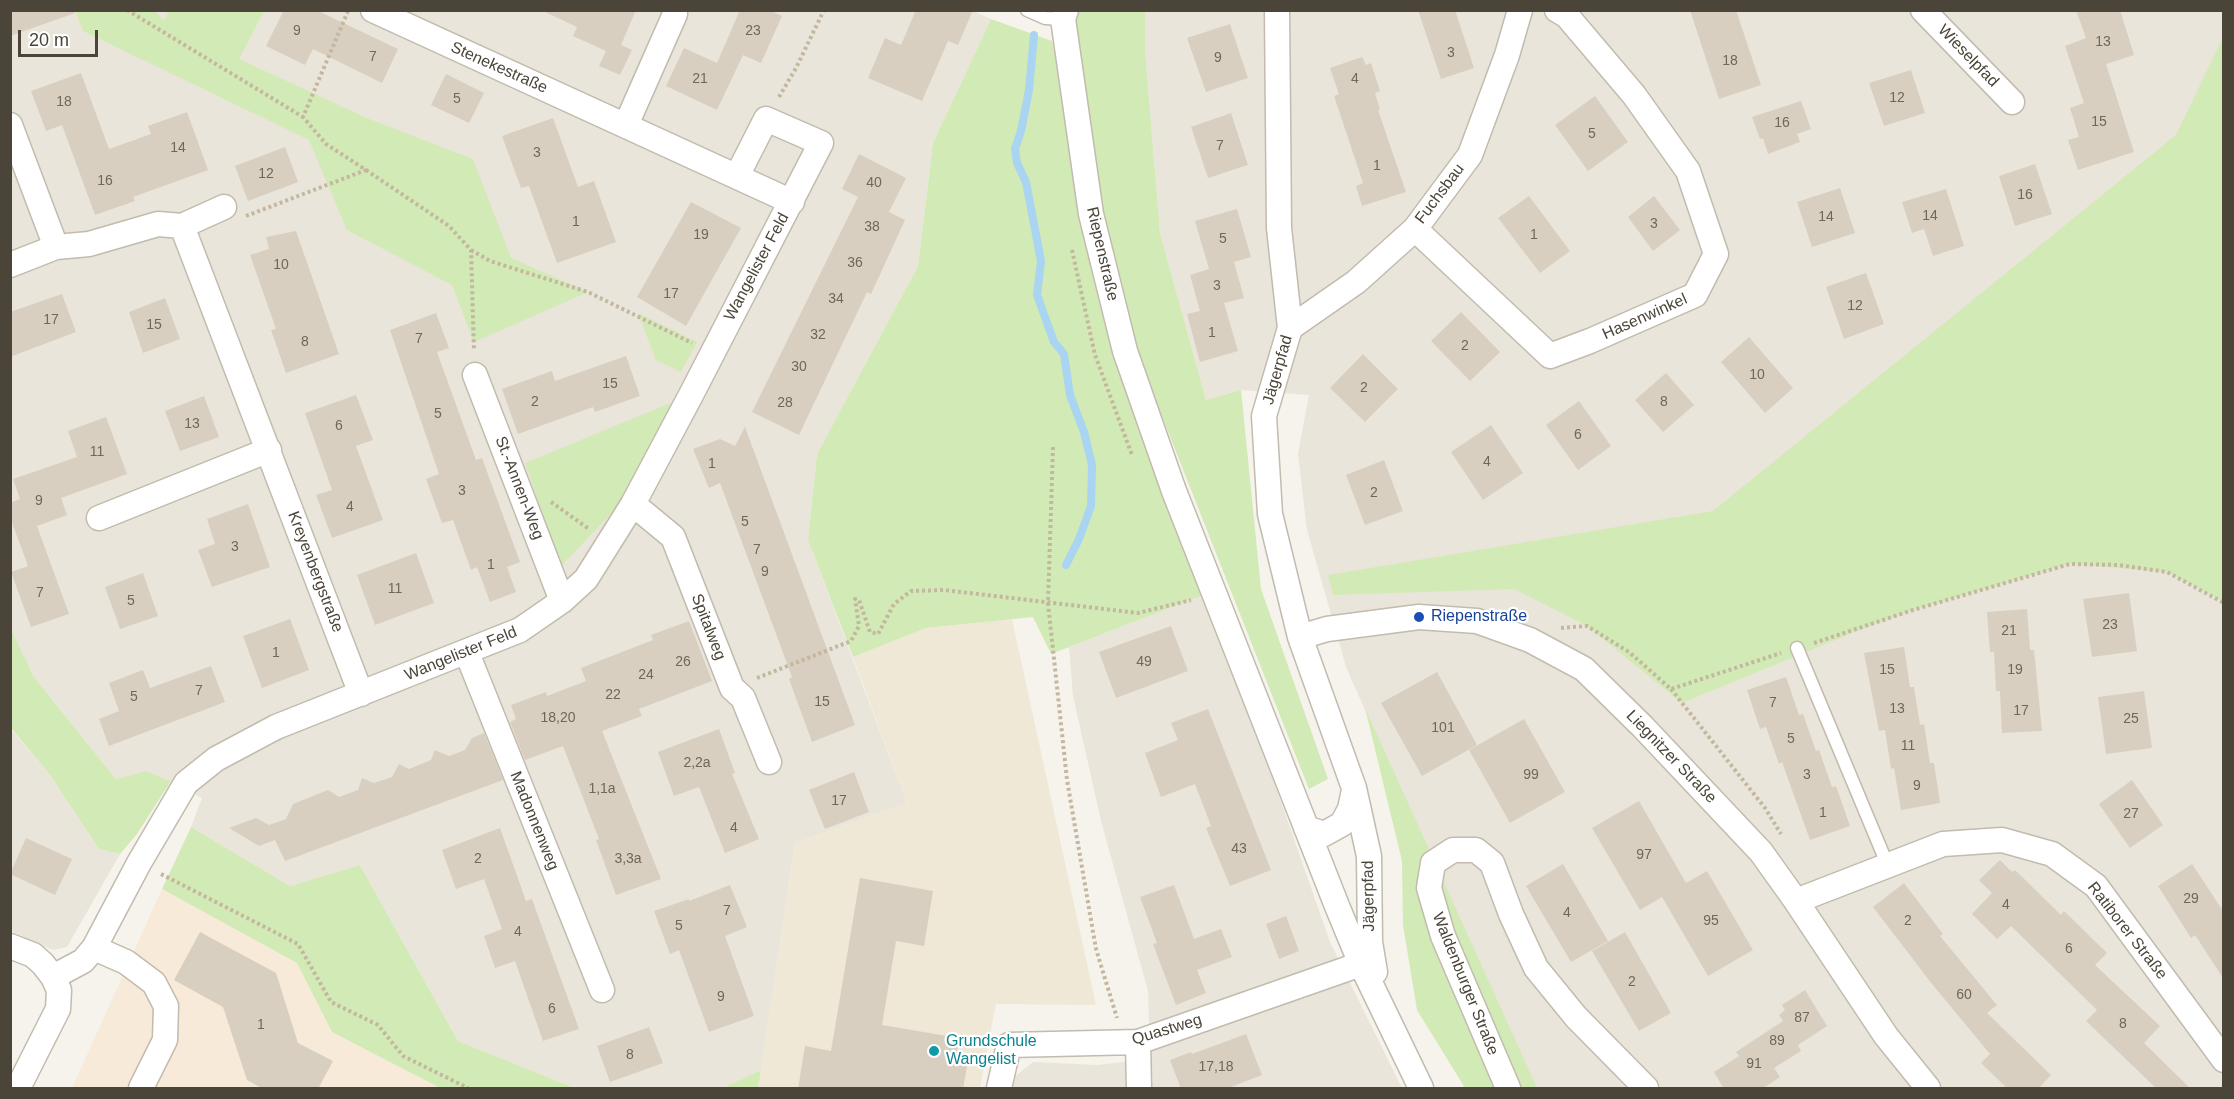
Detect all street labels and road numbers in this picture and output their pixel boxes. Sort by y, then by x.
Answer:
street label: Wieselpfad [1934,21,2002,91]
street label: Stenekestraße [448,38,550,98]
street label: Fuchsbau [1411,160,1469,228]
street label: Riepenstraße [1082,205,1122,303]
street label: Wangelister Feld [720,210,794,324]
street label: Hasenwinkel [1600,290,1690,344]
street label: Jägerpfad [1259,333,1297,407]
street label: St.-Annen-Weg [490,434,548,542]
street label: Kreyenbergstraße [283,509,347,635]
street label: Spitalweg [687,591,729,663]
street label: Wangelister Feld [402,623,520,685]
street label: Liegnitzer Straße [1622,707,1720,807]
street label: Madonnenweg [505,769,563,873]
street label: Jägerpfad [1359,860,1379,932]
street label: Ratiborer Straße [2083,878,2171,984]
street label: Waldenburger Straße [1428,910,1502,1058]
street label: Quastweg [1130,1010,1204,1050]

